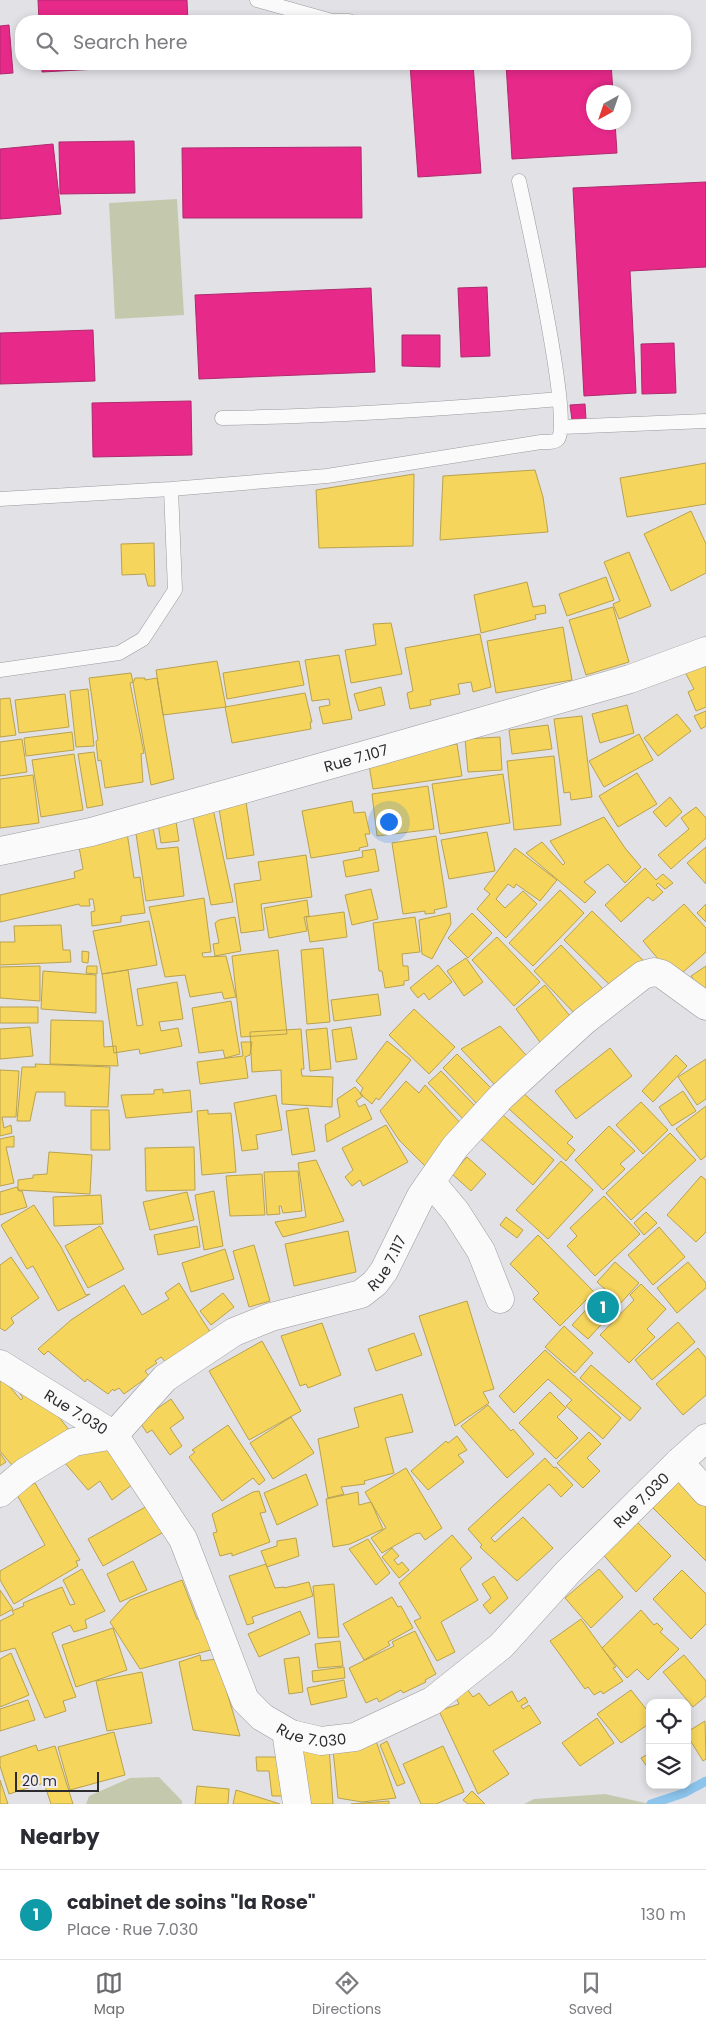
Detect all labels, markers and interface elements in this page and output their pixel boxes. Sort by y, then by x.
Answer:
search box [15,15,691,70]
icon: search [33,29,61,57]
text: Search here [73,29,187,56]
north arrow [586,85,631,130]
street label: Rue 7.107 [321,738,390,777]
your location [376,809,402,835]
street label: Rue 7.117 [363,1231,411,1296]
pin: 1 [587,1288,619,1326]
street label: Rue 7.030 [41,1384,112,1439]
street label: Rue 7.030 [608,1467,674,1532]
map controls [646,1699,691,1789]
button: locate [646,1699,691,1744]
street label: Rue 7.030 [273,1717,348,1752]
button: layers [646,1744,691,1789]
scale bar [15,1769,99,1792]
text: 20 m [22,1771,57,1791]
text: Nearby [20,1822,100,1851]
text: cabinet de soins "la Rose" [67,1889,315,1916]
text: 1 [33,1903,39,1926]
text: 130 m [641,1903,686,1926]
text: Place · Rue 7.030 [67,1918,198,1941]
tab: Map [94,1969,125,2020]
tab: Directions [312,1969,381,2020]
tab: Saved [569,1969,612,2020]

